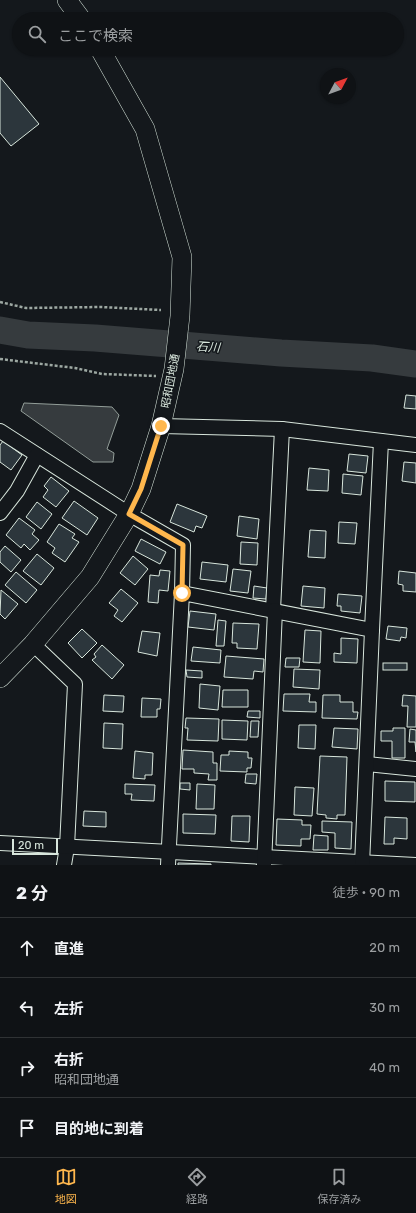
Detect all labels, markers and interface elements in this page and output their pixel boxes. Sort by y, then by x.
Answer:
search box [12,12,404,56]
icon: search [26,23,48,45]
text: ここで検索 [58,27,133,45]
north arrow [320,68,356,104]
water label: 石川 [196,339,222,355]
street label: 昭和団地通 [159,353,182,409]
route end [152,417,170,435]
route start [173,584,191,602]
scale bar [12,837,58,856]
text: 20 m [18,839,44,852]
text: 2 分 [16,883,48,903]
text: 徒歩 · 90 m [333,885,400,900]
icon: ahead [16,937,38,959]
text: 直進 [54,940,84,958]
text: 20 m [369,940,400,955]
icon: left [16,997,38,1019]
text: 左折 [54,1000,84,1018]
text: 30 m [369,1000,400,1015]
text: 右折 [54,1051,84,1069]
icon: right [16,1057,38,1079]
text: 40 m [369,1060,400,1075]
text: 昭和団地通 [54,1072,119,1087]
icon: arrive [16,1117,38,1139]
text: 目的地に到着 [54,1120,144,1138]
tab: 地図 [55,1166,77,1206]
tab: 経路 [186,1166,208,1206]
tab: 保存済み [317,1166,361,1206]

